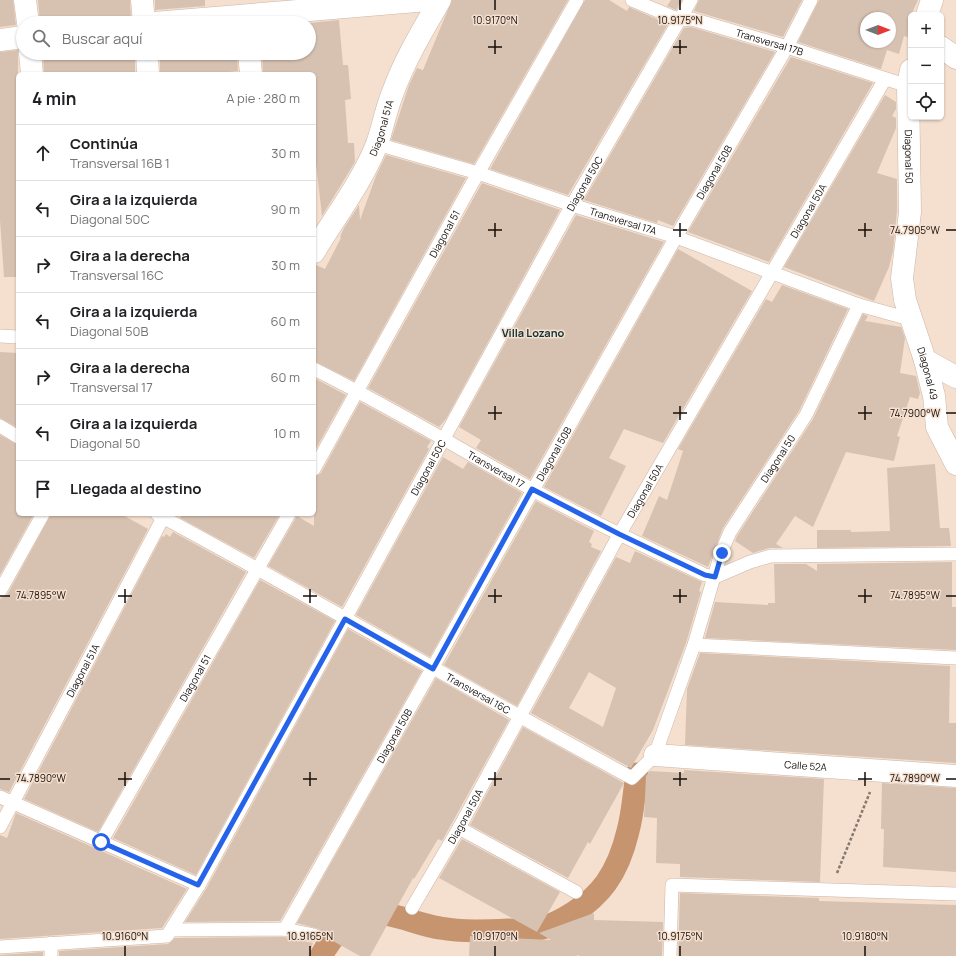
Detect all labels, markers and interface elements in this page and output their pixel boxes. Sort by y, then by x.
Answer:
north arrow [860,12,896,48]
map controls [908,12,944,120]
button: + [908,12,944,48]
text: 10.9170°N [472,13,518,27]
text: 10.9175°N [658,13,703,27]
search box [16,16,316,60]
street label: Transversal 17B [734,25,805,59]
icon: search [30,27,52,49]
text: Buscar aquí [62,28,143,49]
button: − [908,48,944,84]
button: locate [908,84,944,120]
text: 4 min [32,87,76,110]
text: A pie · 280 m [226,89,300,107]
street label: Diagonal 51A [366,97,397,158]
street label: Diagonal 50 [902,129,917,184]
text: Continúa [70,133,138,154]
icon: ahead [32,142,54,164]
street label: Diagonal 50B [693,142,735,202]
text: 30 m [271,144,300,162]
street label: Diagonal 50C [563,153,606,213]
text: Transversal 16B 1 [70,154,170,172]
street label: Diagonal 50A [787,181,830,240]
text: Gira a la izquierda [70,189,197,210]
icon: left [32,198,54,220]
text: 90 m [270,200,300,218]
street label: Transversal 17A [588,204,659,238]
street label: Diagonal 51 [426,208,463,260]
text: Diagonal 50C [70,210,150,228]
text: 74.7905°W [890,223,941,237]
text: Gira a la derecha [70,245,190,266]
icon: right [32,254,54,276]
text: 30 m [271,256,300,274]
text: Transversal 16C [70,266,164,284]
text: Gira a la izquierda [70,301,197,322]
icon: left [32,310,54,332]
text: 60 m [270,312,300,330]
text: Diagonal 50B [70,322,148,340]
district label: Villa Lozano [502,325,564,340]
street label: Diagonal 49 [914,345,941,401]
text: Gira a la derecha [70,357,190,378]
icon: right [32,366,54,388]
text: 60 m [270,368,300,386]
text: Transversal 17 [70,378,153,396]
text: 74.7900°W [890,406,941,420]
text: Gira a la izquierda [70,413,197,434]
icon: left [32,422,54,444]
text: 10 m [273,424,300,442]
street label: Diagonal 50B [533,424,575,483]
street label: Diagonal 50 [757,432,798,485]
text: Diagonal 50 [70,434,140,452]
street label: Diagonal 50C [407,437,449,498]
street label: Transversal 17 [465,447,527,491]
street label: Diagonal 50A [624,460,667,520]
icon: arrive [32,478,54,500]
text: Llegada al destino [70,478,202,499]
route end [713,544,731,562]
text: 74.7895°W [16,588,66,602]
text: 74.7895°W [890,588,940,602]
street label: Diagonal 51A [63,641,103,700]
street label: Diagonal 51 [176,652,214,704]
street label: Transversal 16C [444,670,513,717]
street label: Diagonal 50B [373,706,415,765]
street label: Calle 52A [784,757,828,774]
text: 74.7890°W [16,771,67,785]
text: 74.7890°W [890,771,941,785]
street label: Diagonal 50A [444,786,486,846]
route start [92,833,110,851]
text: 10.9160°N [102,929,148,943]
text: 10.9165°N [287,929,333,943]
text: 10.9170°N [472,929,518,943]
text: 10.9175°N [658,929,703,943]
text: 10.9180°N [842,929,888,943]

